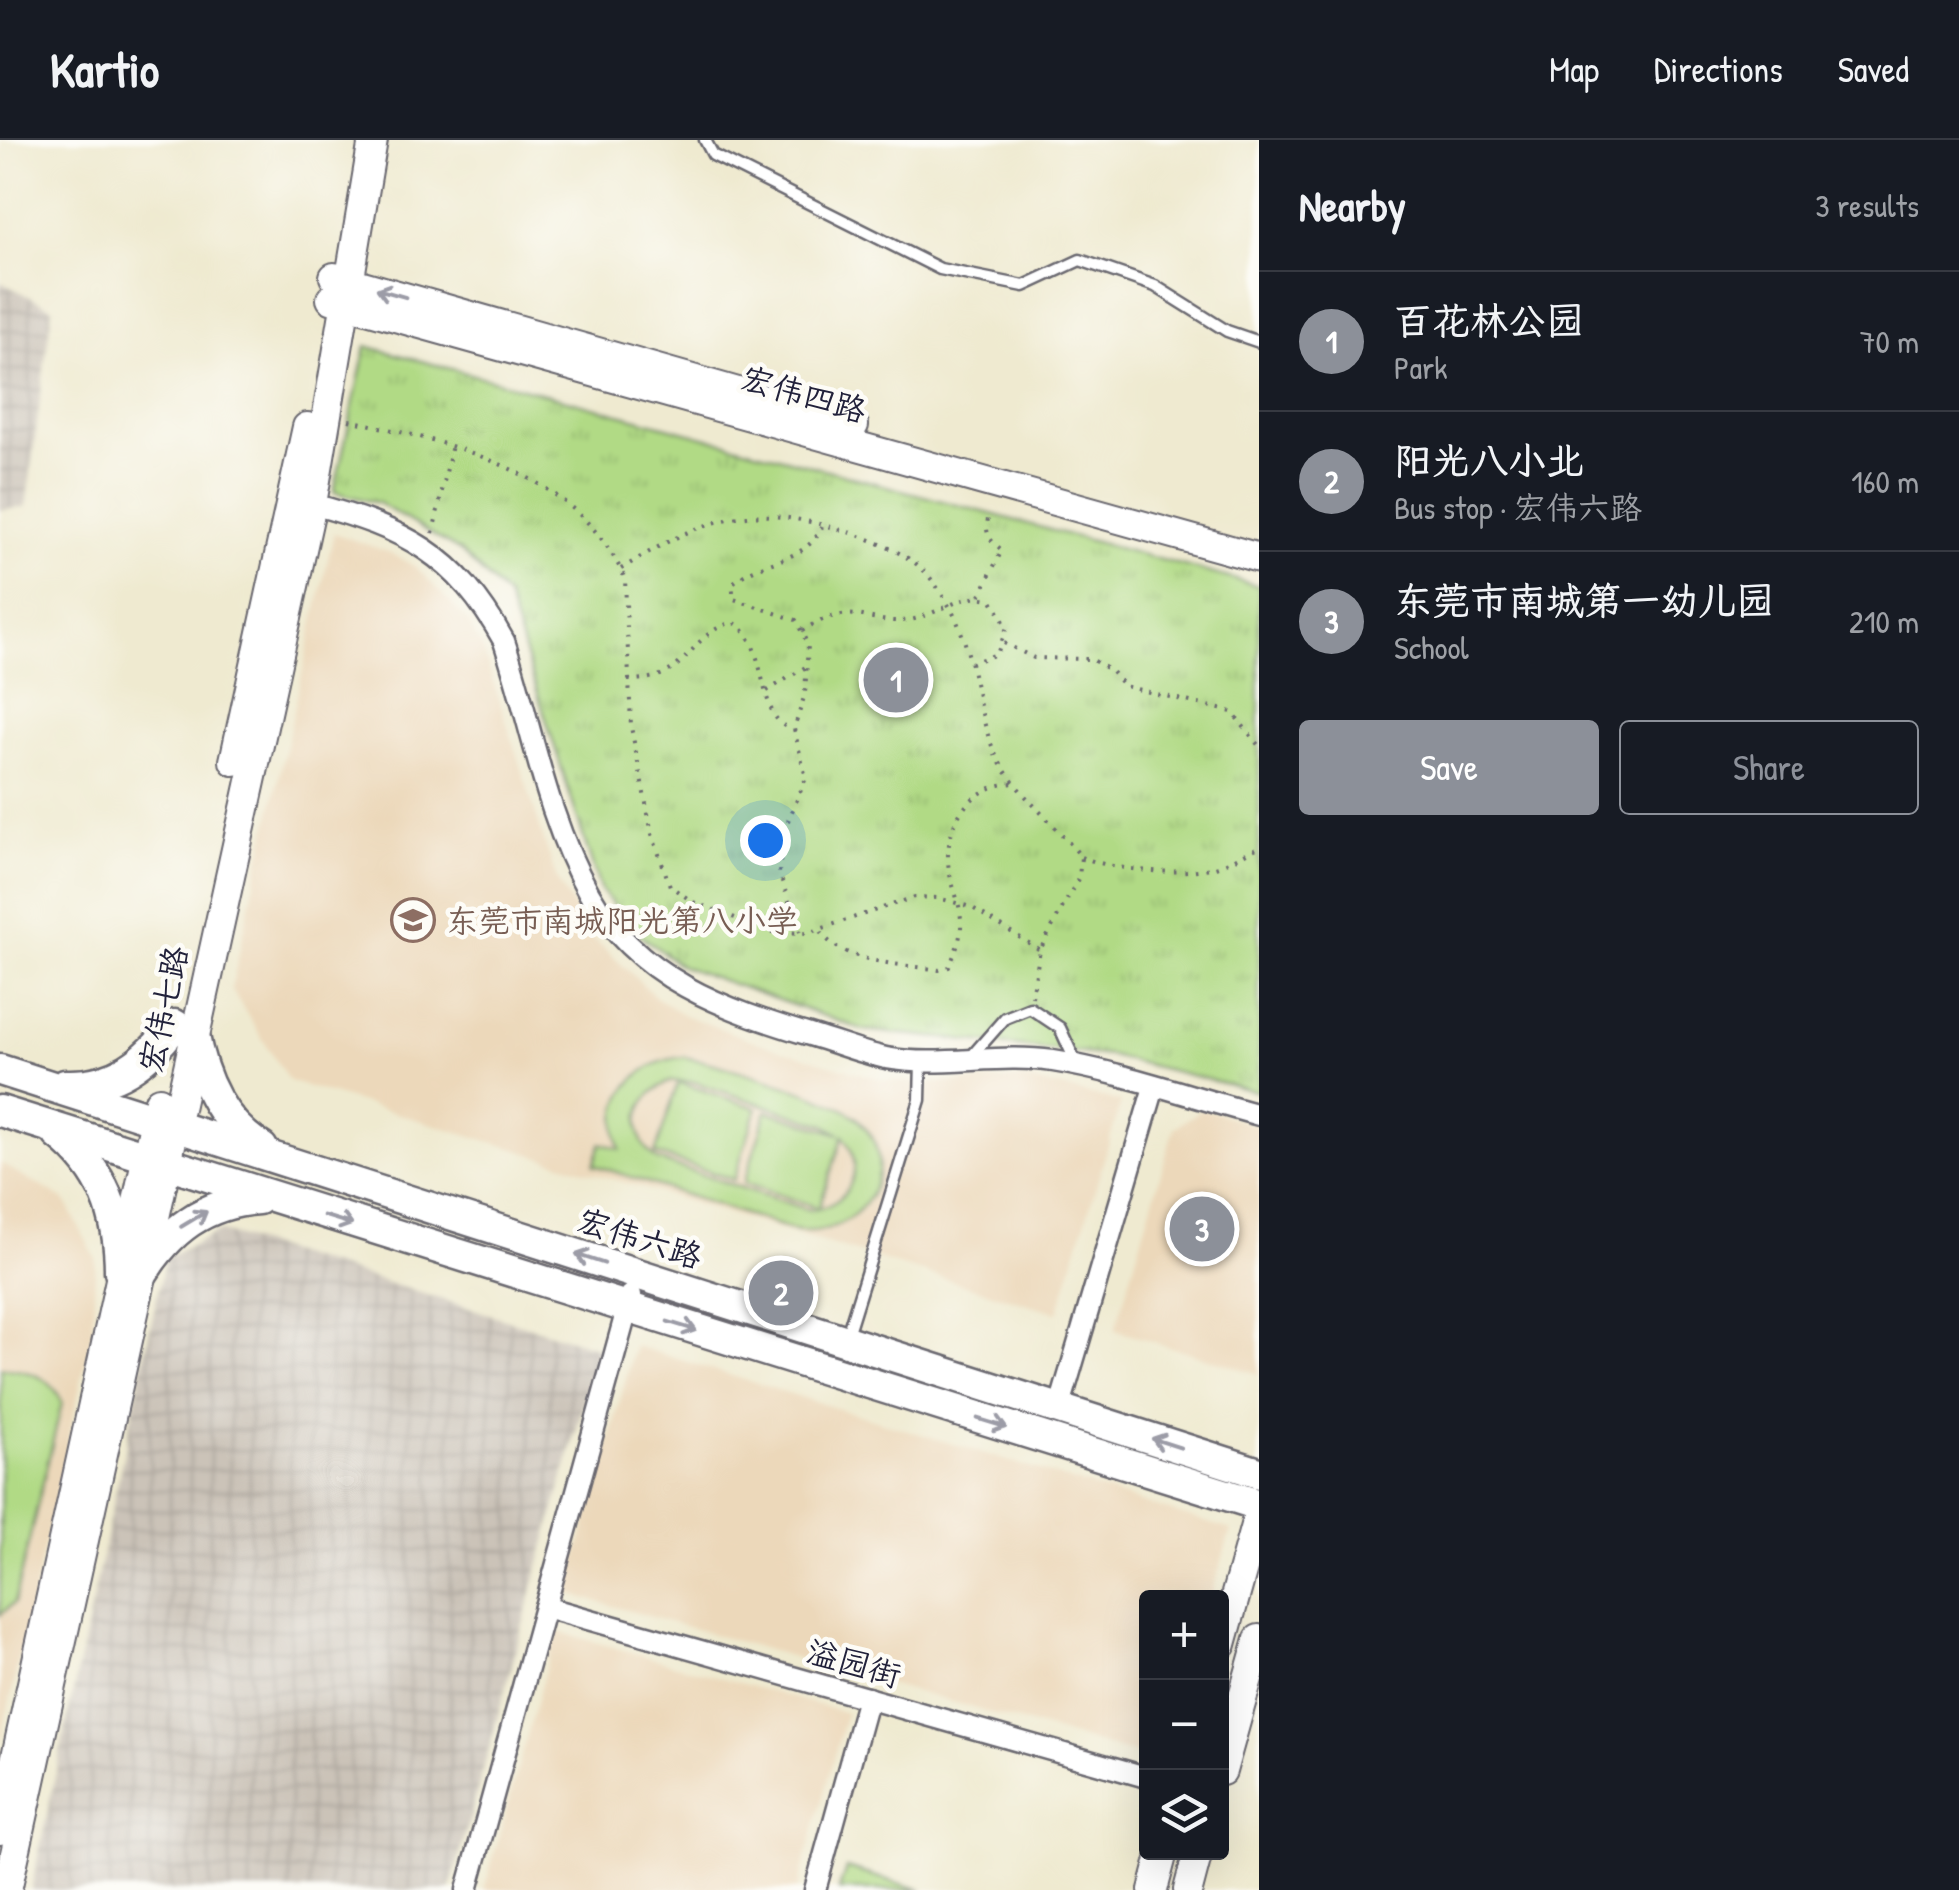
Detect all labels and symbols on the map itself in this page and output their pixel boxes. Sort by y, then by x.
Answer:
one-way arrow [376,282,407,301]
street label: 宏伟四路 [737,356,871,432]
pin: 1 [864,642,928,718]
your location [740,815,791,866]
school or university icon: 东莞市南城阳光第八小学 [390,897,436,943]
place label: 东莞市南城阳光第八小学 [446,899,798,942]
street label: 宏伟七路 [129,942,197,1076]
pin: 3 [1170,1192,1234,1266]
street label: 宏伟六路 [572,1198,708,1278]
one-way arrow [179,1209,208,1229]
one-way arrow [322,1212,353,1230]
one-way arrow [575,1248,606,1266]
pin: 2 [748,1256,814,1330]
one-way arrow [666,1319,697,1337]
one-way arrow [976,1415,1008,1433]
one-way arrow [1151,1433,1182,1451]
street label: 溢园街 [802,1629,906,1697]

